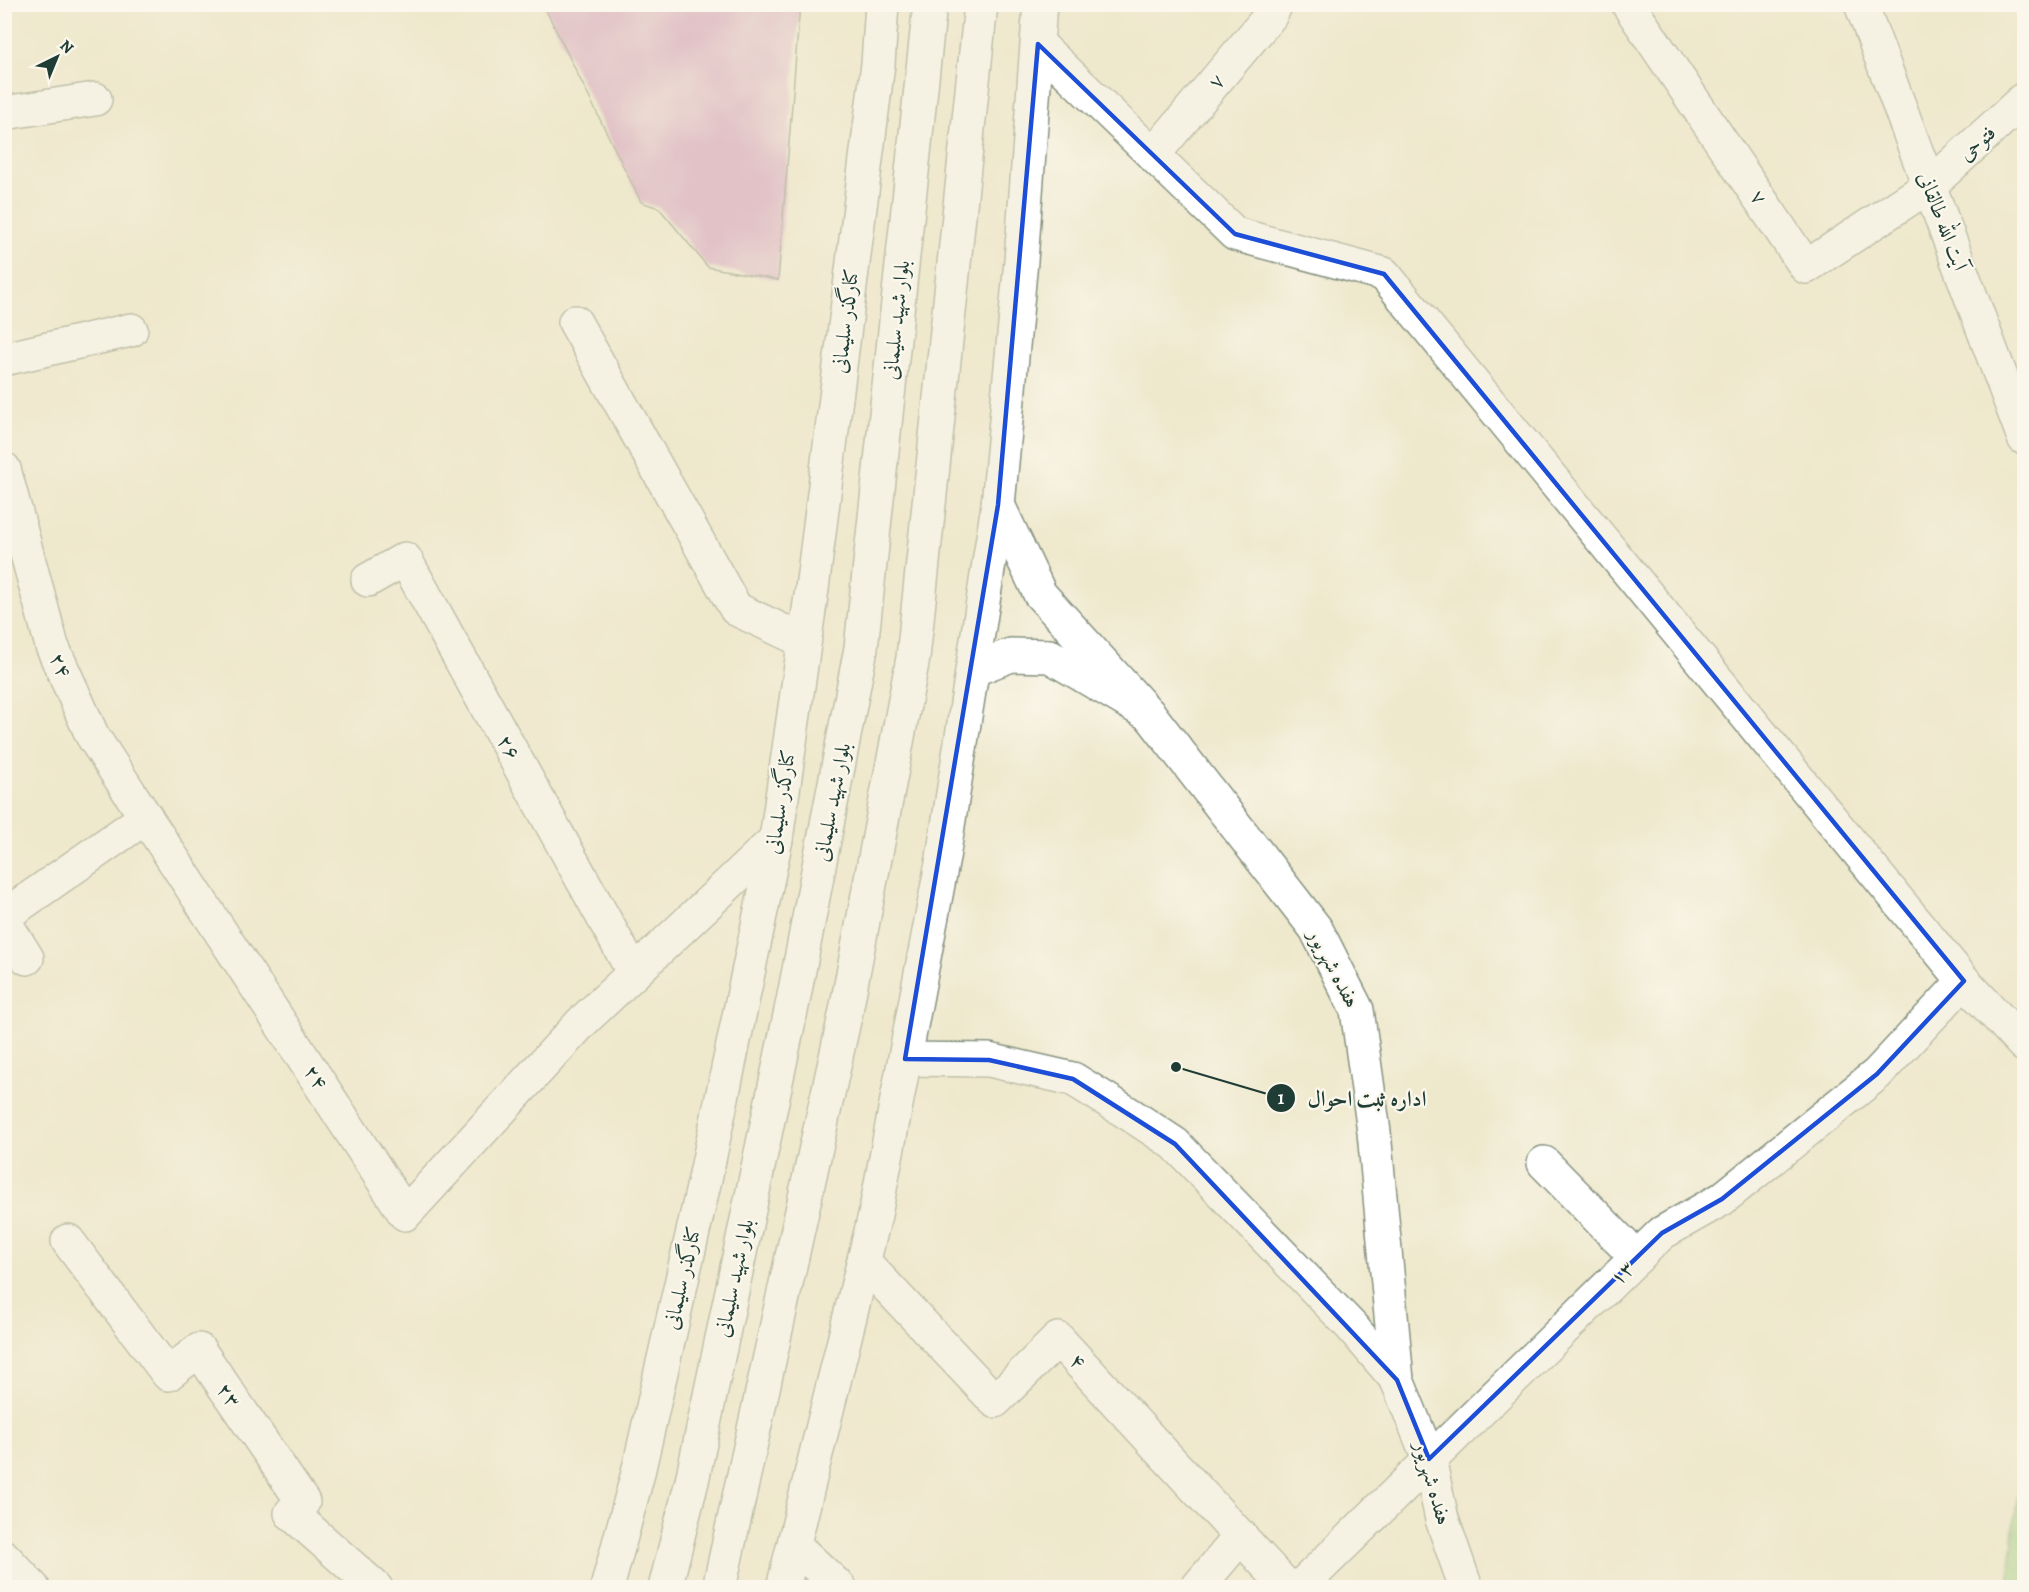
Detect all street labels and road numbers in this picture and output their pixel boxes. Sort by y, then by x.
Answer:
street label: ۷ [1201,67,1231,95]
street label: فتوحی [1952,119,2002,167]
street label: آیت الله طالقانی [1911,166,1978,277]
street label: ۷ [1744,184,1774,210]
street label: بلوار شهید سلیمانی [876,259,916,381]
street label: کنارگذر سلیمانی [824,267,865,375]
street label: ۲۴ [43,648,79,682]
street label: ۲۶ [491,729,527,765]
street label: بلوار شهید سلیمانی [807,740,857,864]
street label: کنارگذر سلیمانی [757,748,802,856]
street label: هفده شهریور [1301,922,1366,1012]
street label: ۲۴ [298,1059,334,1095]
street label: بلوار شهید سلیمانی [708,1216,760,1340]
street label: کنارگذر سلیمانی [656,1223,707,1332]
street label: ۱۳ [1603,1254,1641,1292]
street label: ۴ [1064,1347,1092,1375]
street label: ۲۳ [211,1377,247,1413]
street label: هفده شهریور [1407,1436,1458,1528]

